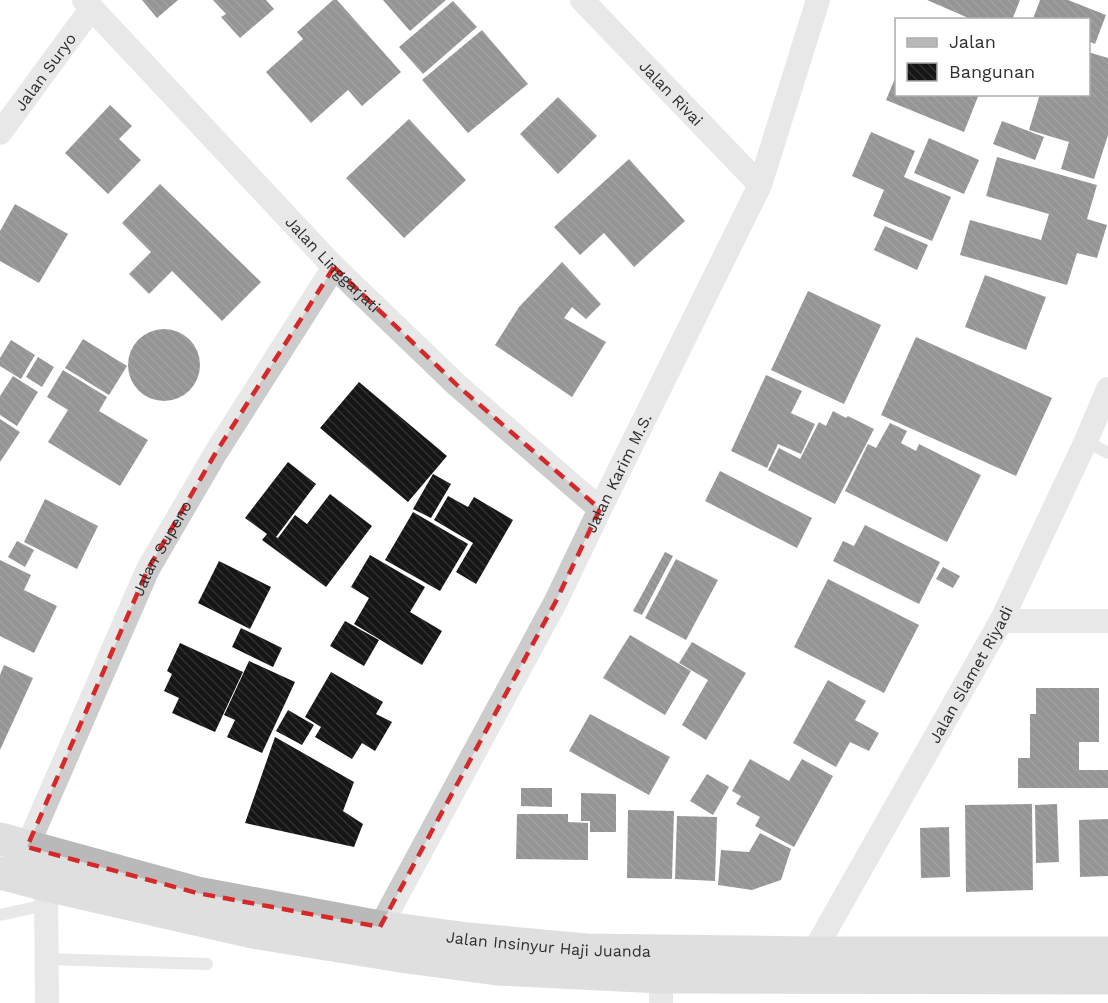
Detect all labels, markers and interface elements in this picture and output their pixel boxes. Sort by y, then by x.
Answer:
legend [895,18,1090,96]
street label: Jalan Suryo [11,29,80,115]
text: Jalan [949,31,996,52]
street label: Jalan Rivai [635,57,707,130]
text: Bangunan [949,61,1035,82]
street label: Jalan Linggarjati [281,212,384,316]
street label: Jalan Karim M.S. [581,410,656,536]
street label: Jalan Supeno [128,497,196,599]
street label: Jalan Slamet Riyadi [925,603,1017,747]
street label: Jalan Insinyur Haji Juanda [445,927,651,961]

